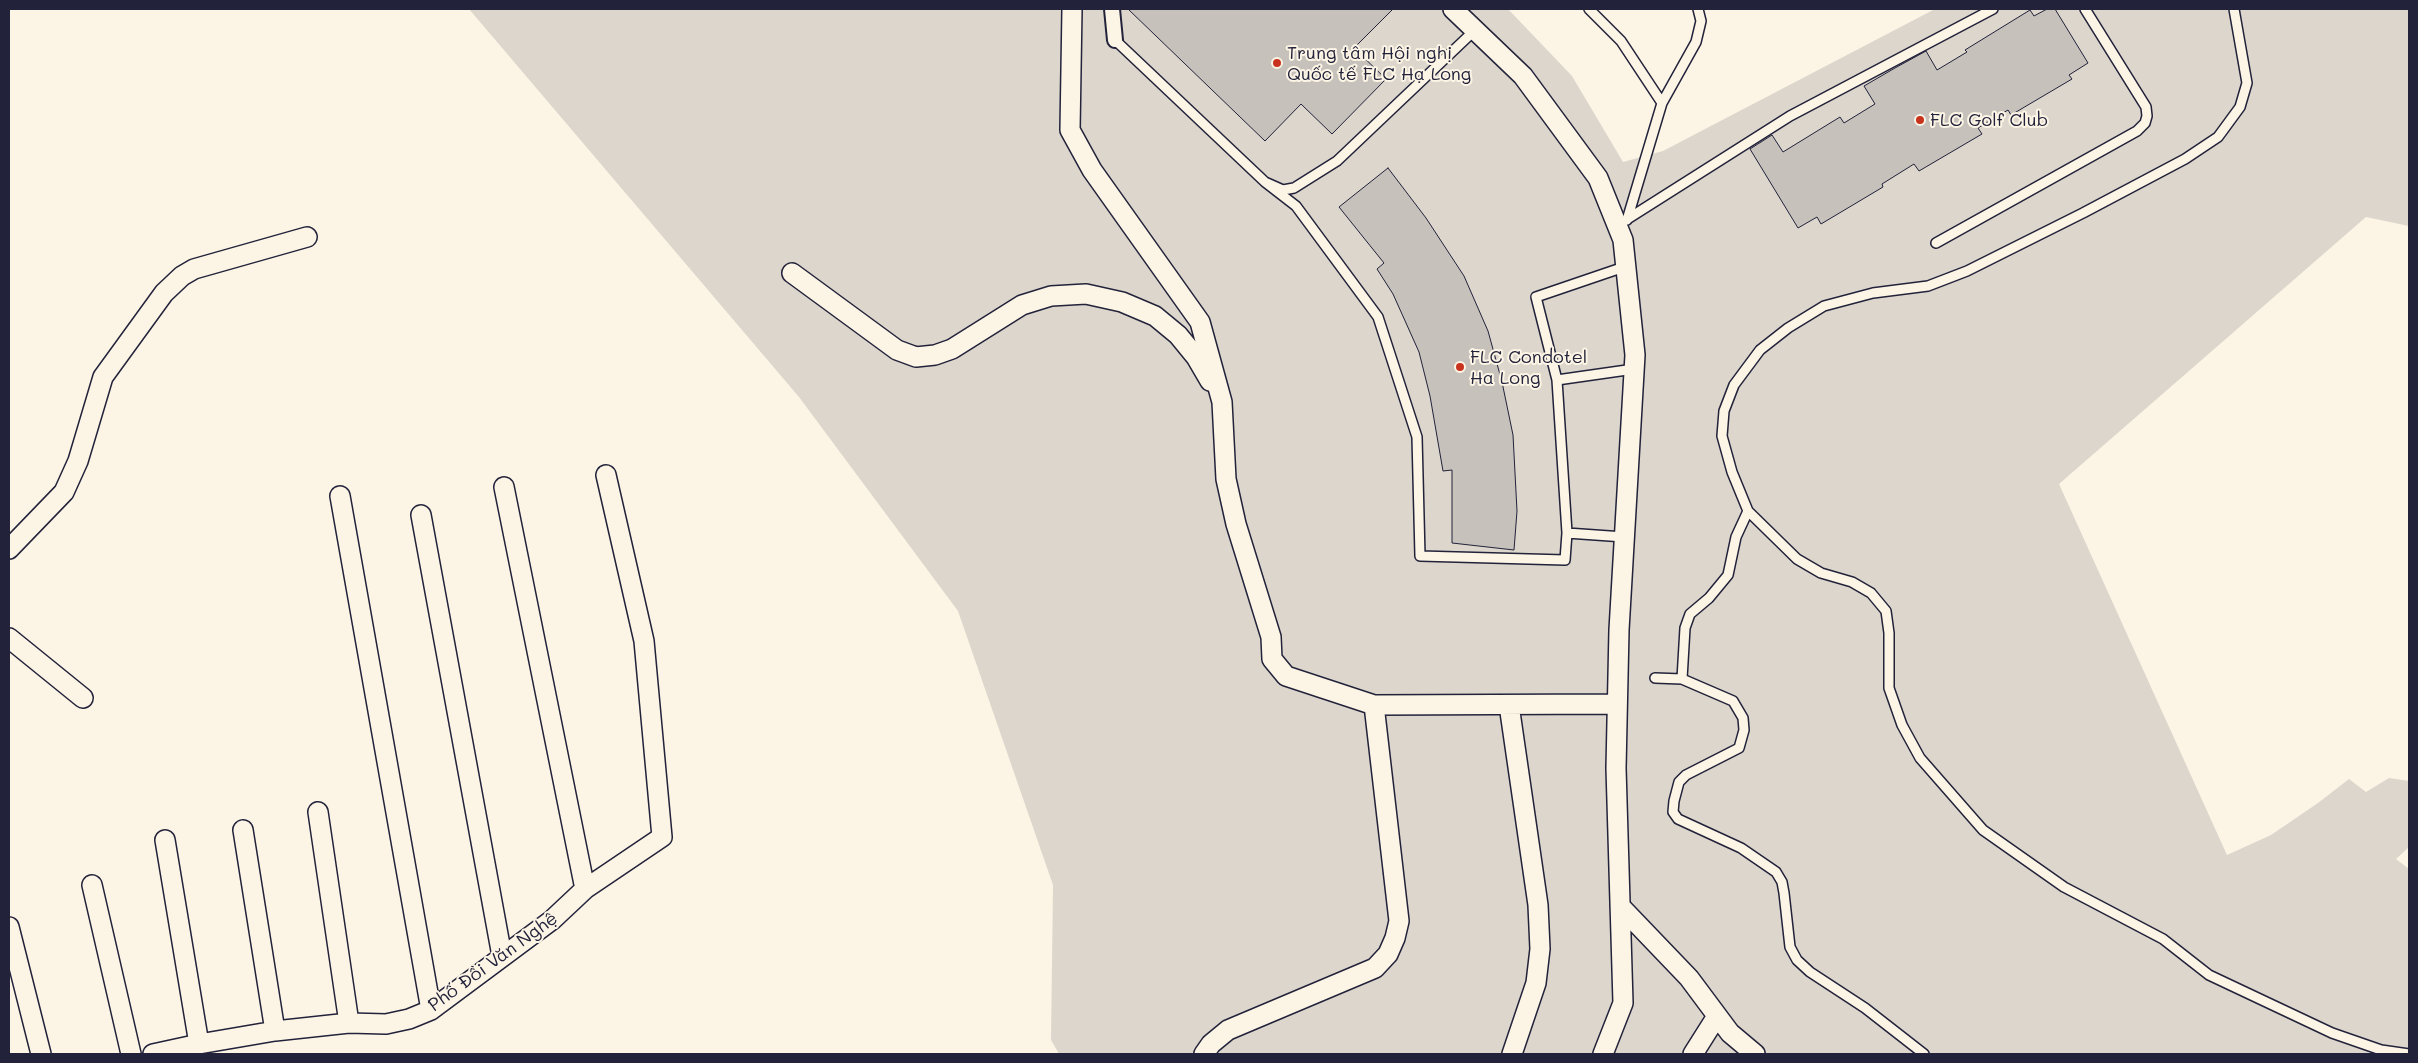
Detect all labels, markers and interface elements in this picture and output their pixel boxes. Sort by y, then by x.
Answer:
place label: Trung tâm Hội nghị Quốc tế FLC Hạ Long [1287,42,1471,84]
marker: Trung tâm Hội nghị Quốc tế FLC Hạ Long [1271,57,1283,69]
place label: FLC Golf Club [1930,109,2048,131]
marker: FLC Golf Club [1914,114,1926,126]
place label: FLC Condotel Ha Long [1470,346,1587,388]
marker: FLC Condotel Ha Long [1454,361,1466,373]
street label: Phố Đồi Văn Nghệ [424,908,562,1016]

